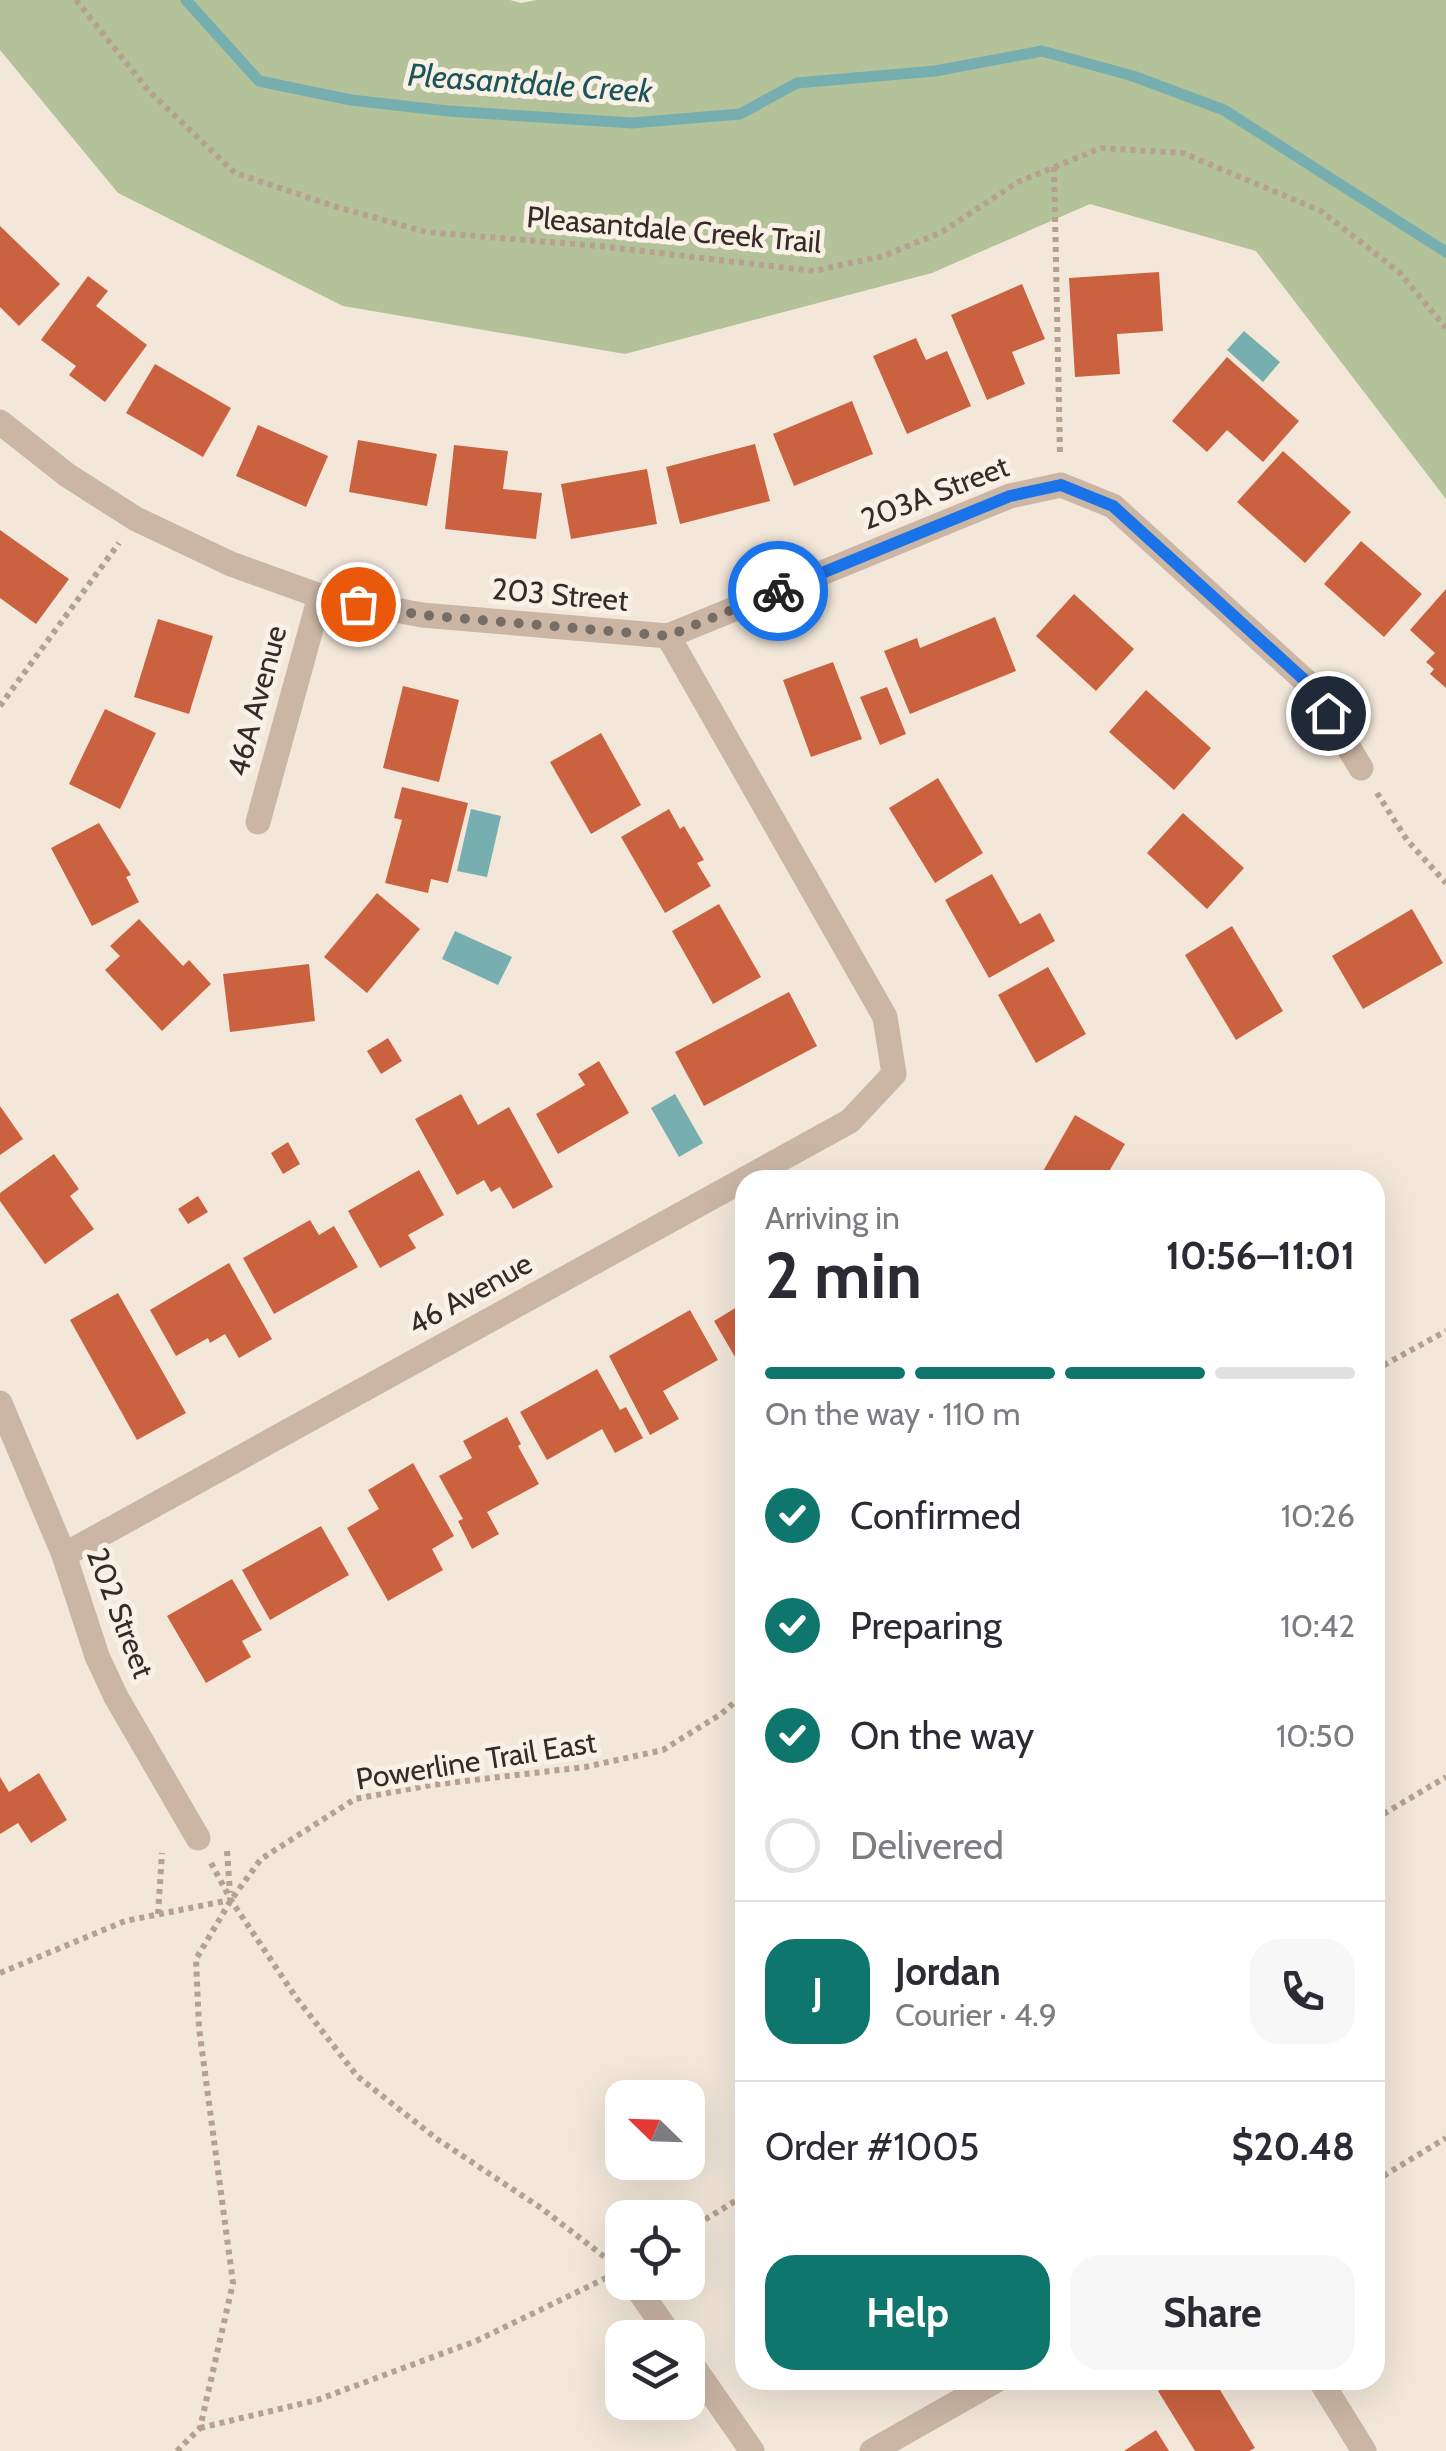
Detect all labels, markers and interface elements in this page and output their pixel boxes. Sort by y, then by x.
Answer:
water label: Pleasantdale Creek [406,55,655,111]
street label: Pleasantdale Creek Trail [525,198,823,261]
street label: 203A Street [856,447,1014,538]
courier [728,541,828,641]
pin [316,562,401,647]
icon: bike [751,564,806,619]
street label: 203 Street [490,570,630,619]
icon: bag [331,577,386,632]
street label: 46A Avenue [219,621,294,780]
pin [1286,671,1371,756]
icon: home [1301,686,1356,741]
text: Arriving in [765,1198,900,1237]
text: 10:56–11:01 [1166,1232,1355,1279]
text: 2 min [765,1235,922,1314]
street label: 46 Avenue [401,1244,538,1343]
text: On the way · 110 m [765,1394,1021,1433]
icon: check [765,1488,820,1543]
text: Confirmed [850,1492,1021,1539]
text: 10:26 [1281,1496,1355,1535]
street label: 202 Street [79,1543,162,1683]
icon: check [765,1598,820,1653]
text: Preparing [850,1602,1002,1649]
text: 10:42 [1280,1606,1355,1645]
icon: check [765,1708,820,1763]
text: On the way [850,1712,1034,1759]
text: 10:50 [1276,1716,1355,1755]
street label: Powerline Trail East [353,1723,599,1798]
text: Delivered [850,1822,1004,1869]
button: phone [1250,1939,1355,2044]
text: Jordan [895,1948,1001,1995]
text: J [812,1968,823,2015]
text: Courier · 4.9 [895,1995,1057,2034]
north arrow [605,2080,705,2180]
map controls [605,2080,705,2420]
text: Order #1005 [765,2123,979,2170]
text: $20.48 [1231,2123,1355,2170]
button: locate [605,2200,705,2300]
button: Help [765,2255,1050,2370]
button: Share [1070,2255,1355,2370]
button: layers [605,2320,705,2420]

